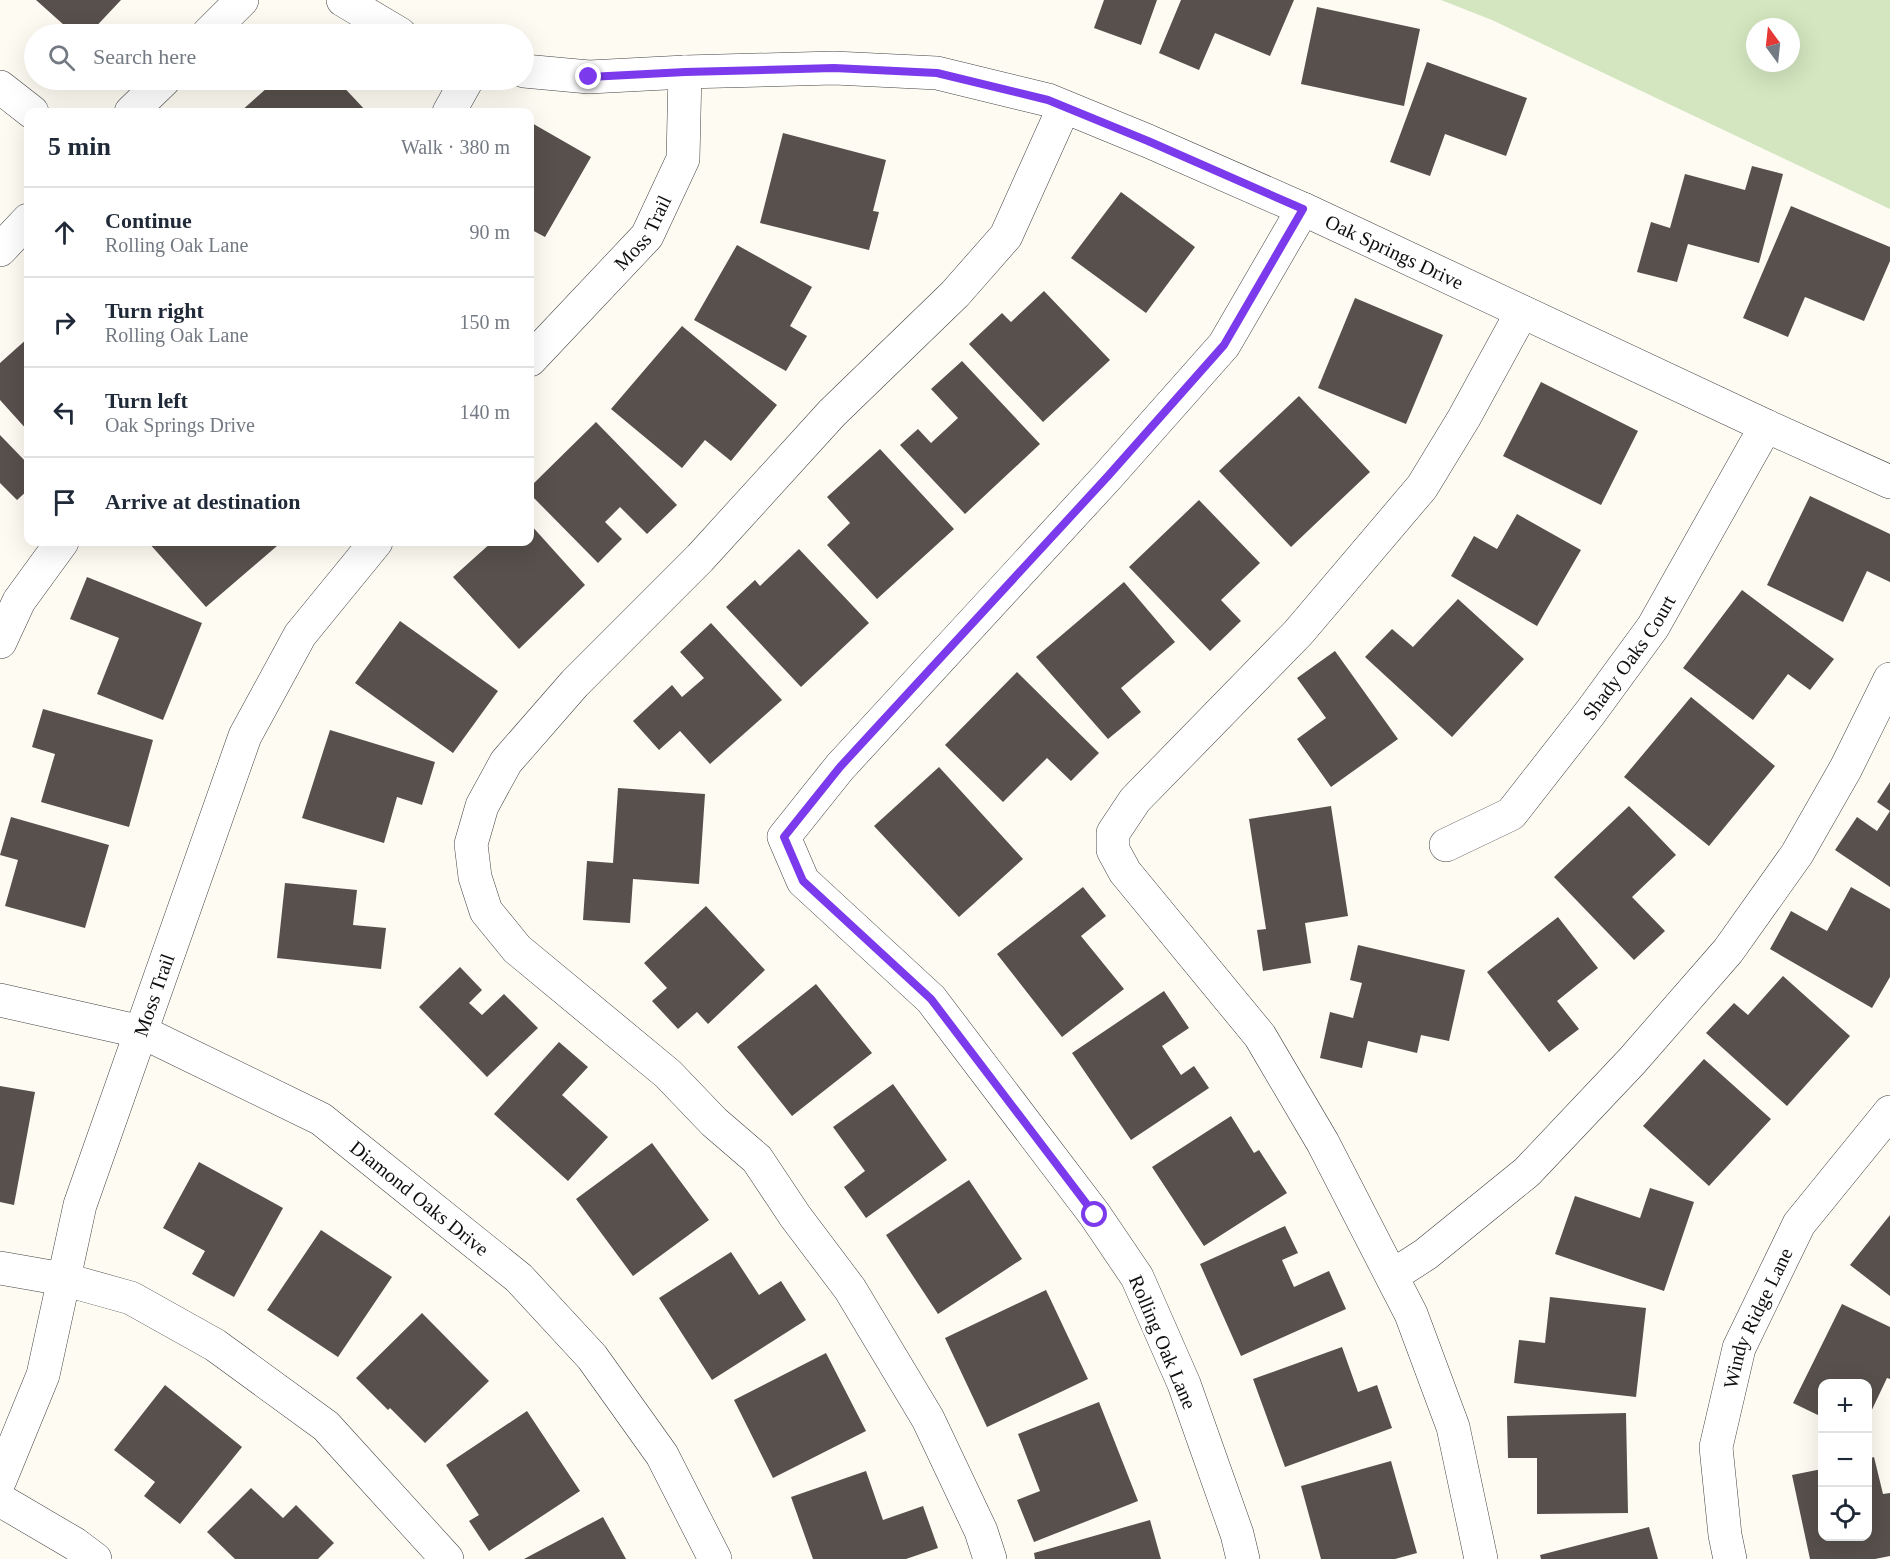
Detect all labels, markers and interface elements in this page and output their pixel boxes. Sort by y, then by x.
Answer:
north arrow [1746,18,1800,72]
search box [24,24,534,90]
icon: search [45,41,78,74]
text: Search here [93,44,196,69]
route end [575,63,601,89]
text: 5 min [48,132,111,161]
text: Walk · 380 m [401,136,510,158]
street label: Moss Trail [610,191,676,275]
text: Continue [105,208,192,233]
street label: Oak Springs Drive [1322,210,1467,294]
icon: ahead [48,216,81,249]
text: 90 m [469,221,510,243]
text: Rolling Oak Lane [105,234,248,256]
text: Turn right [105,298,204,323]
icon: right [48,306,81,339]
text: 150 m [459,311,510,333]
text: Rolling Oak Lane [105,324,248,346]
text: Turn left [105,388,188,413]
icon: left [48,396,81,429]
text: 140 m [459,401,510,423]
text: Oak Springs Drive [105,414,255,436]
icon: arrive [48,486,81,519]
text: Arrive at destination [105,489,301,514]
street label: Shady Oaks Court [1578,591,1680,724]
street label: Moss Trail [129,950,179,1039]
street label: Diamond Oaks Drive [346,1136,493,1260]
route start [1081,1201,1107,1227]
street label: Windy Ridge Lane [1719,1244,1797,1391]
street label: Rolling Oak Lane [1124,1272,1201,1413]
map controls [1818,1379,1872,1541]
button: + [1818,1379,1872,1433]
button: − [1818,1433,1872,1487]
button: locate [1818,1487,1872,1541]

